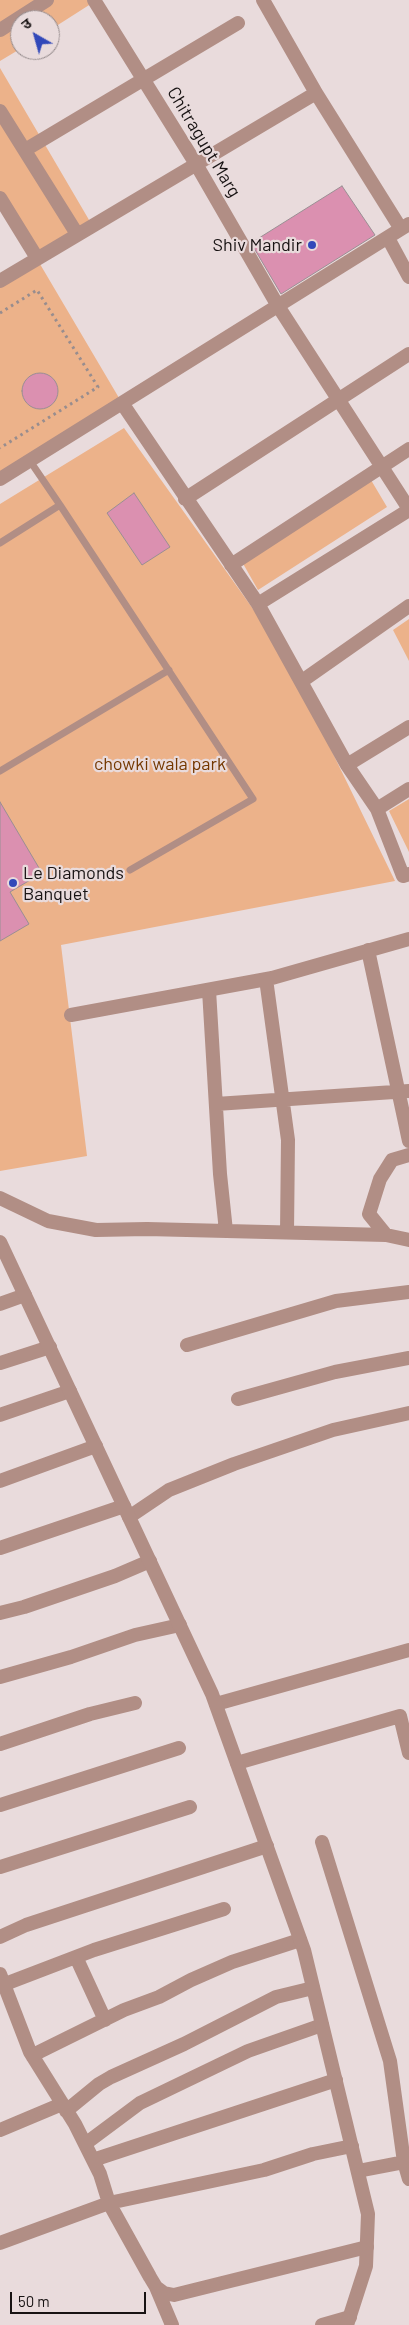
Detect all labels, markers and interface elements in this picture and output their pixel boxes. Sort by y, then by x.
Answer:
north arrow [10,10,60,60]
text: उ [18,14,35,33]
street label: Chitragupt Marg [163,83,245,201]
place label: Shiv Mandir [212,234,302,256]
marker: Shiv Mandir [306,239,318,251]
park label: chowki wala park [94,753,226,775]
place label: Le Diamonds Banquet [23,862,124,904]
marker: Le Diamonds Banquet [7,877,19,889]
scale bar [12,2282,149,2314]
text: 50 m [18,2292,50,2310]

